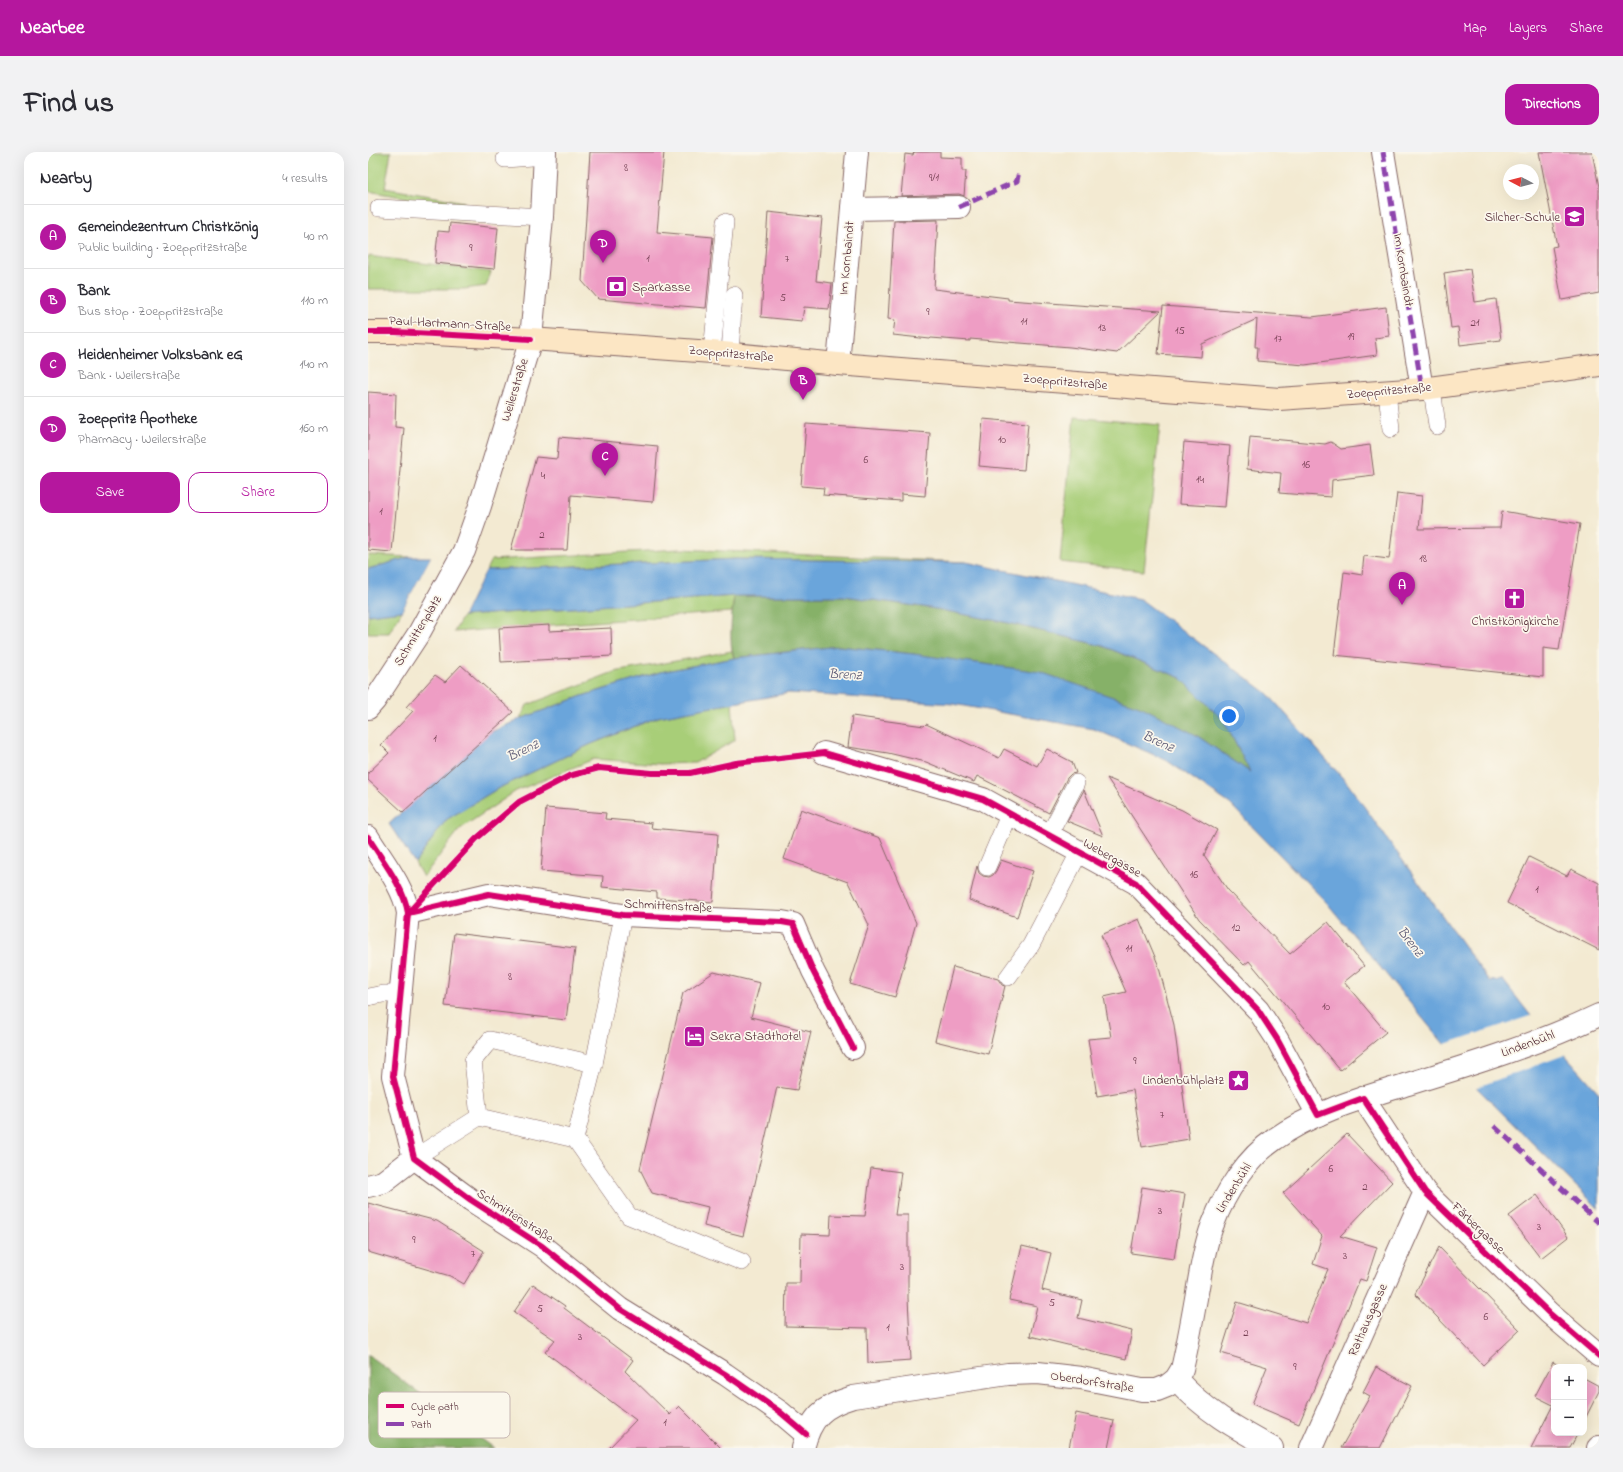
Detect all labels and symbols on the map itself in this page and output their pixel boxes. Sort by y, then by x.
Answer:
house number: 8 [624,160,628,176]
north arrow [1503,164,1539,200]
house number: 9/1 [929,170,940,186]
school or university icon: Silcher-Schule [1562,204,1588,230]
place label: Silcher-Schule [1485,208,1560,227]
street label: Im Kornbaindt [834,220,860,296]
pin: D [590,230,616,263]
street label: Im Kornbaindt [1388,232,1418,309]
house number: 9 [469,240,473,256]
house number: 1 [646,251,650,267]
house number: 7 [785,251,790,267]
bank icon: Sparkasse [603,274,629,300]
place label: Sparkasse [632,278,690,297]
house number: 5 [780,290,786,306]
house number: 9 [926,304,930,320]
street label: Paul-Hartmann-Straße [388,311,512,337]
house number: 11 [1021,314,1028,330]
house number: 21 [1471,315,1480,331]
house number: 13 [1098,320,1106,336]
house number: 15 [1175,323,1185,339]
house number: 19 [1348,329,1355,345]
house number: 17 [1274,331,1282,347]
street label: Zoeppritzstraße [688,341,774,367]
street label: Weilerstraße [496,356,534,424]
pin: B [790,367,816,400]
street label: Zoeppritzstraße [1022,369,1108,395]
street label: Zoeppritzstraße [1346,378,1432,404]
house number: 10 [998,432,1006,448]
pin: C [592,443,618,476]
house number: 6 [864,452,869,468]
house number: 16 [1302,457,1310,473]
house number: 4 [541,468,546,484]
house number: 14 [1196,472,1204,488]
house number: 1 [379,504,383,520]
house number: 2 [539,527,545,543]
house number: 18 [1419,551,1427,567]
pin: A [1389,572,1415,605]
church icon: Christkönigkirche [1502,586,1528,612]
street label: Schmittenplatz [389,592,447,670]
place label: Christkönigkirche [1471,612,1559,632]
water label: Brenz [828,664,863,686]
your location [1219,706,1239,726]
water label: Brenz [1139,726,1178,759]
house number: 1 [433,731,437,747]
water label: Brenz [504,734,543,768]
street label: Webergasse [1079,834,1145,883]
house number: 16 [1190,867,1198,883]
house number: 1 [1535,882,1539,898]
street label: Schmittenstraße [623,894,713,918]
house number: 12 [1232,920,1241,936]
water label: Brenz [1392,923,1429,962]
house number: 11 [1126,941,1133,957]
house number: 8 [508,969,512,985]
house number: 10 [1322,999,1330,1015]
hotel icon: Sekra Stadthotel [681,1023,707,1049]
street label: Lindenbühl [1499,1026,1557,1062]
place label: Sekra Stadthotel [710,1027,801,1046]
house number: 9 [1133,1053,1137,1069]
place icon: Lindenbühlplatz [1226,1067,1252,1093]
place label: Lindenbühlplatz [1143,1071,1225,1090]
house number: 7 [1160,1107,1165,1123]
street label: Lindenbühl [1211,1159,1257,1217]
house number: 6 [1329,1161,1334,1177]
house number: 2 [1362,1179,1368,1195]
street label: Schmittenstraße [473,1184,557,1248]
street label: Färbergasse [1446,1197,1509,1259]
house number: 3 [1158,1203,1163,1219]
house number: 3 [1537,1219,1542,1235]
house number: 9 [412,1232,416,1248]
house number: 7 [471,1246,476,1262]
house number: 3 [1343,1248,1348,1264]
house number: 3 [900,1259,905,1275]
street label: Rathausgasse [1344,1280,1393,1360]
house number: 5 [1049,1295,1055,1311]
house number: 5 [537,1301,543,1317]
house number: 6 [1484,1309,1489,1325]
house number: 1 [886,1320,890,1336]
house number: 2 [1243,1325,1249,1341]
house number: 3 [578,1329,583,1345]
house number: 9 [1293,1359,1297,1375]
street label: Oberdorfstraße [1049,1366,1135,1398]
legend [378,1392,510,1438]
text: Cycle path [411,1399,459,1416]
house number: 1 [663,1415,667,1431]
text: Path [411,1417,432,1433]

